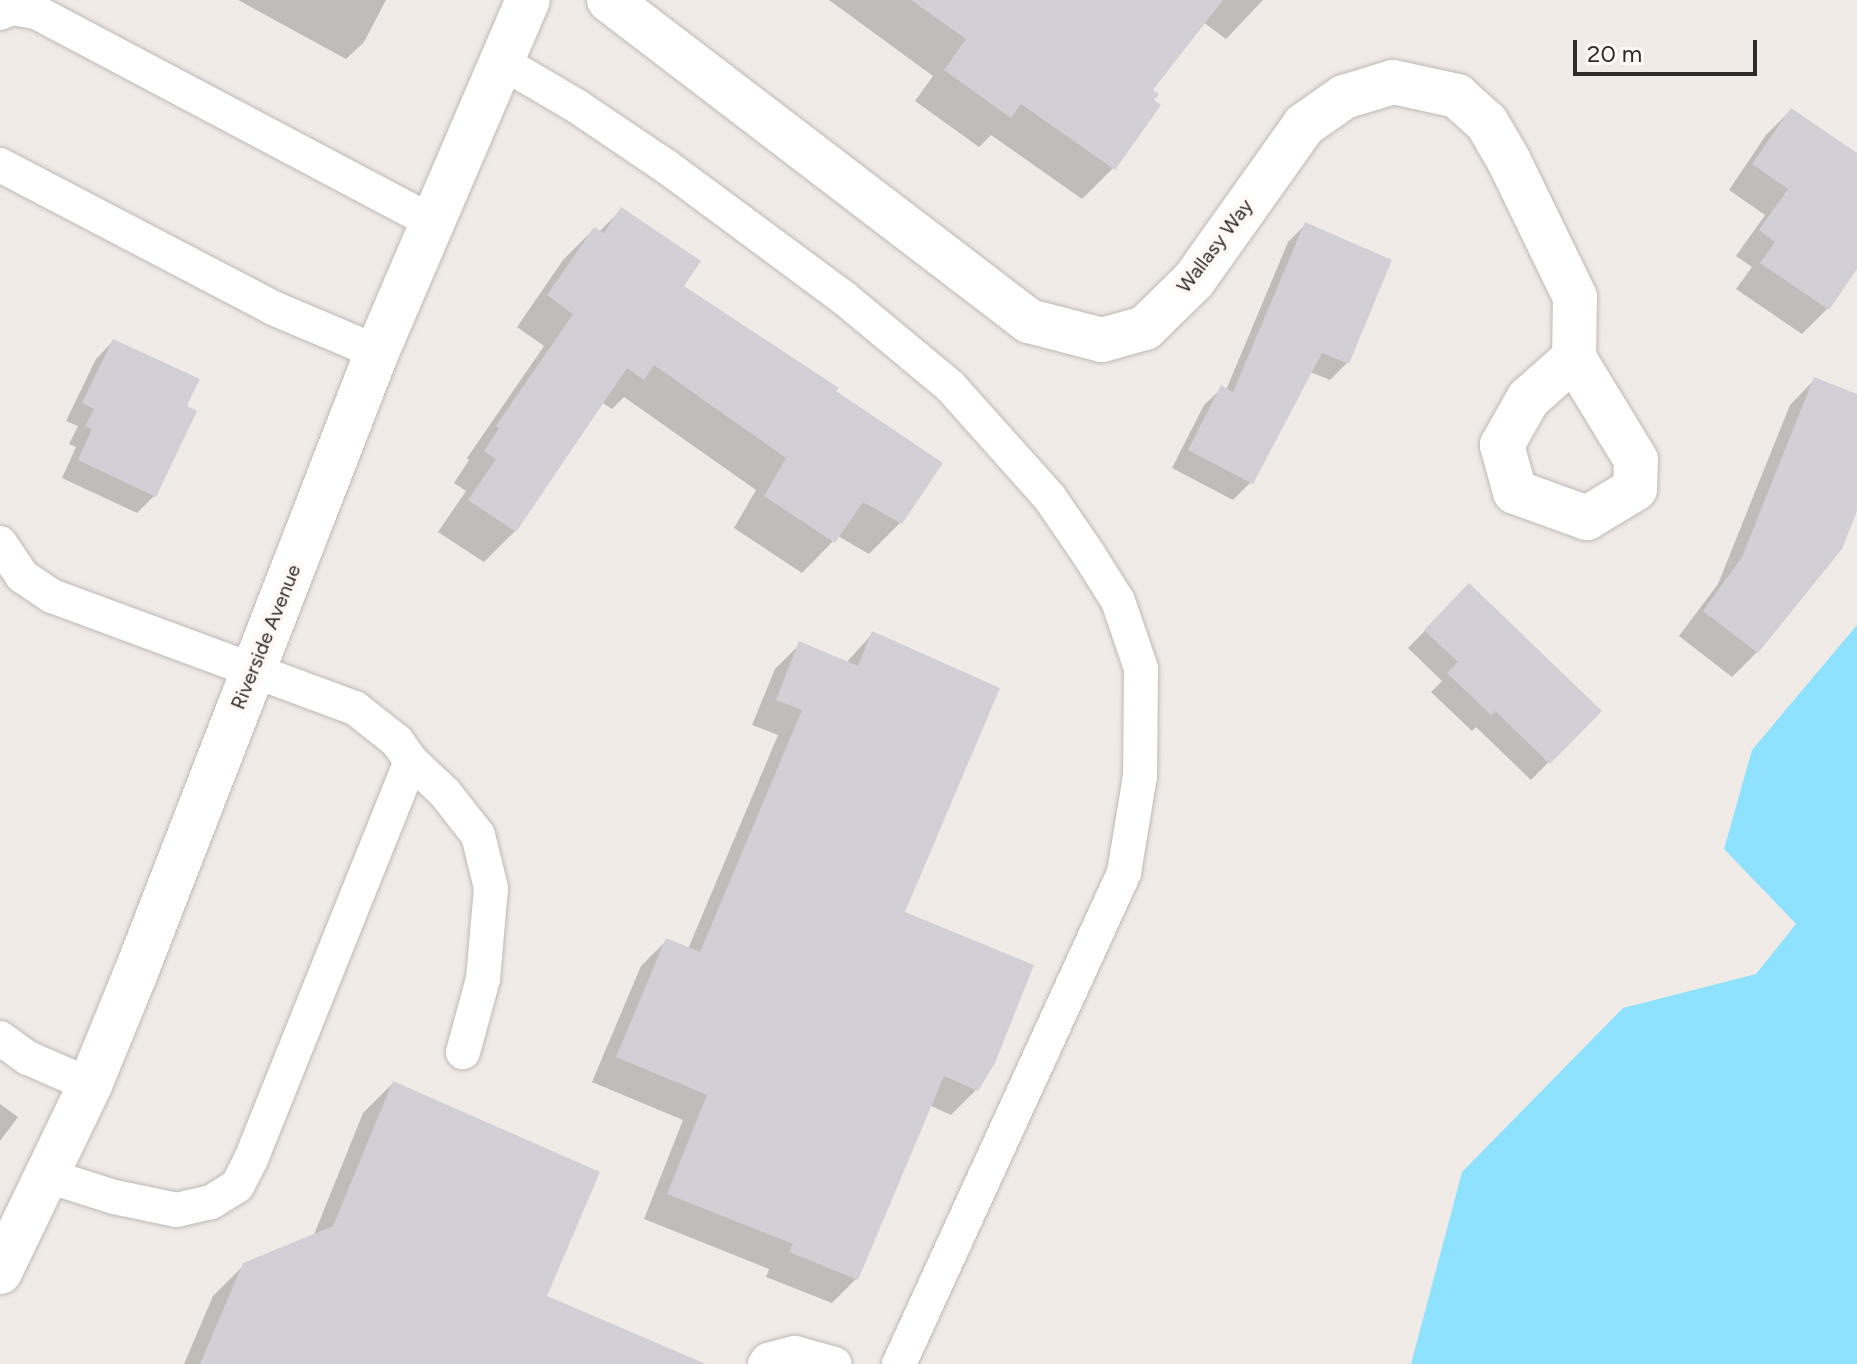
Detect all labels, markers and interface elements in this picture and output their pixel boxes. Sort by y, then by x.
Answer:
scale bar [1577,24,1761,74]
text: 20 m [1587,39,1642,68]
street label: Wallasy Way [1172,194,1258,298]
street label: Riverside Avenue [226,561,306,713]

